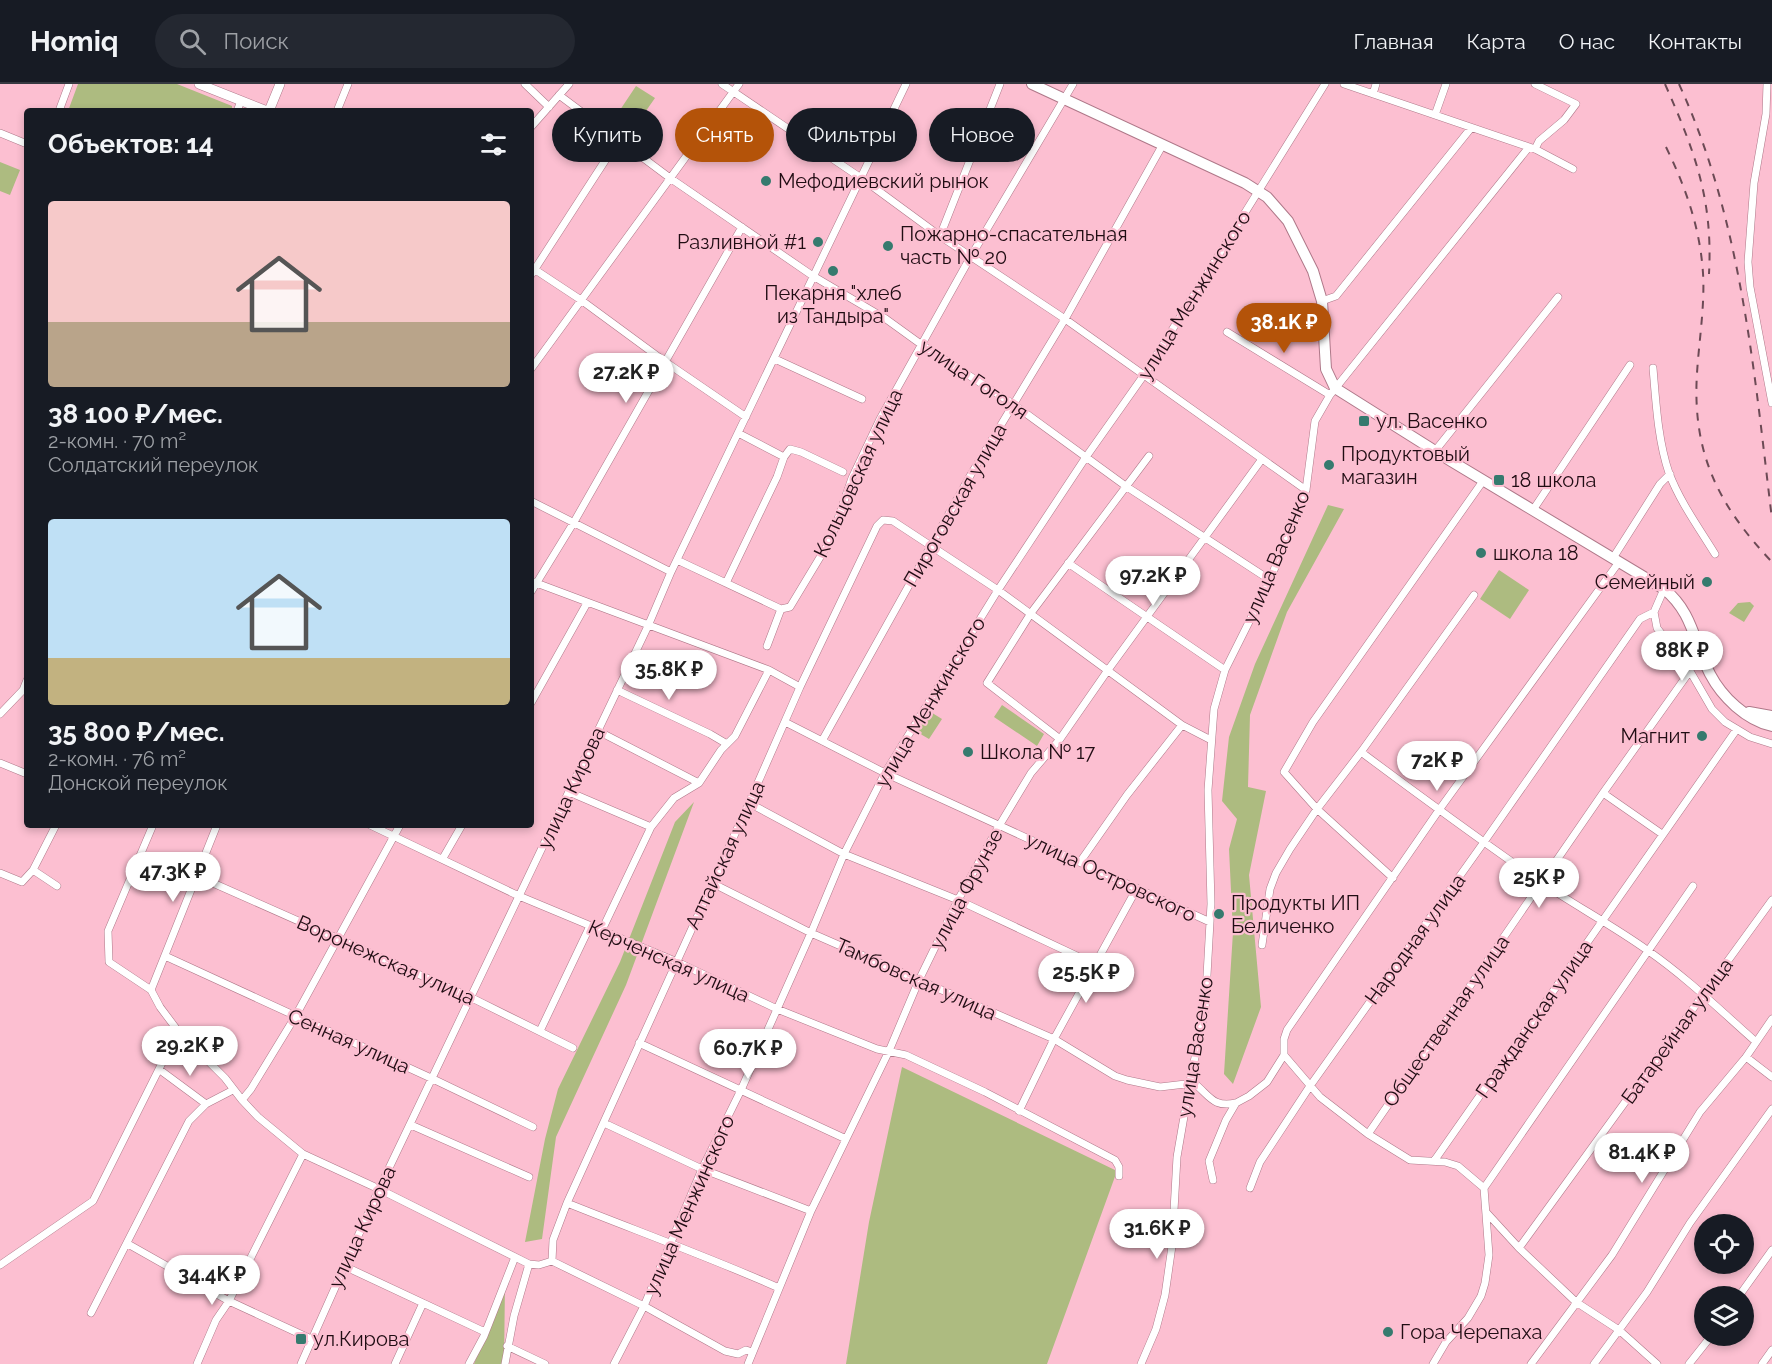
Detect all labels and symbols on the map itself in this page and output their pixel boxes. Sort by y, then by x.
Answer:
place label: Мефодиевский рынок [778,169,989,193]
marker: Мефодиевский рынок [759,174,773,188]
street label: улица Менжинского [1132,206,1256,384]
place label: Пожарно-спасательная часть № 20 [900,222,1128,269]
place label: Разливной #1 [677,230,806,254]
marker: Разливной #1 [811,235,825,249]
marker: Пожарно-спасательная часть № 20 [881,239,895,253]
marker: Пекарня "хлеб из Тандыра" [826,264,840,278]
place label: Пекарня "хлеб из Тандыра" [764,281,902,328]
pin: 38.1K ₽ [1229,303,1339,354]
street label: улица Гоголя [915,334,1033,424]
pin: 27.2K ₽ [571,353,681,404]
street label: Кольцовская улица [808,385,908,561]
place label: ул. Васенко [1376,409,1487,433]
marker: ул. Васенко [1357,414,1371,428]
street label: Пироговская улица [898,419,1012,591]
place label: Продуктовый магазин [1341,442,1470,489]
marker: Продуктовый магазин [1322,458,1336,472]
place label: 18 школа [1511,468,1597,492]
marker: 18 школа [1492,473,1506,487]
street label: улица Васенко [1237,487,1315,627]
place label: школа 18 [1493,541,1579,565]
marker: школа 18 [1474,546,1488,560]
pin: 97.2K ₽ [1098,556,1208,607]
place label: Семейный [1595,570,1695,594]
marker: Семейный [1700,575,1714,589]
street label: улица Менжинского [870,612,990,792]
pin: 88K ₽ [1640,631,1724,682]
pin: 35.8K ₽ [614,650,724,701]
street label: улица Кирова [532,723,610,853]
place label: Магнит [1620,724,1690,748]
marker: Магнит [1695,729,1709,743]
place label: Школа № 17 [980,740,1095,764]
pin: 72K ₽ [1395,741,1479,792]
marker: Школа № 17 [961,745,975,759]
street label: Алтайская улица [680,777,770,933]
street label: улица Фрунзе [924,824,1008,953]
street label: улица Островского [1022,827,1200,927]
pin: 47.3K ₽ [118,852,228,903]
pin: 25K ₽ [1497,858,1581,909]
street label: Народная улица [1360,869,1470,1009]
place label: Продукты ИП Беличенко [1231,891,1360,938]
marker: Продукты ИП Беличенко [1212,907,1226,921]
street label: Воронежская улица [293,910,479,1010]
street label: Керченская улица [585,915,753,1007]
street label: Общественная улица [1378,931,1514,1111]
street label: Тамбовская улица [832,933,1000,1025]
street label: Гражданская улица [1470,935,1598,1103]
pin: 25.5K ₽ [1031,953,1141,1004]
street label: Батарейная улица [1616,953,1738,1109]
street label: улица Васенко [1172,975,1218,1119]
street label: Сенная улица [284,1003,414,1079]
pin: 29.2K ₽ [135,1026,245,1077]
pin: 60.7K ₽ [693,1029,803,1080]
street label: улица Менжинского [638,1111,740,1299]
pin: 81.4K ₽ [1587,1133,1697,1184]
street label: улица Кирова [323,1162,401,1292]
pin: 31.6K ₽ [1102,1209,1212,1260]
pin: 34.4K ₽ [157,1255,267,1306]
place label: Гора Черепаха [1400,1320,1542,1344]
marker: Гора Черепаха [1381,1325,1395,1339]
place label: ул.Кирова [313,1327,409,1351]
marker: ул.Кирова [294,1332,308,1346]

